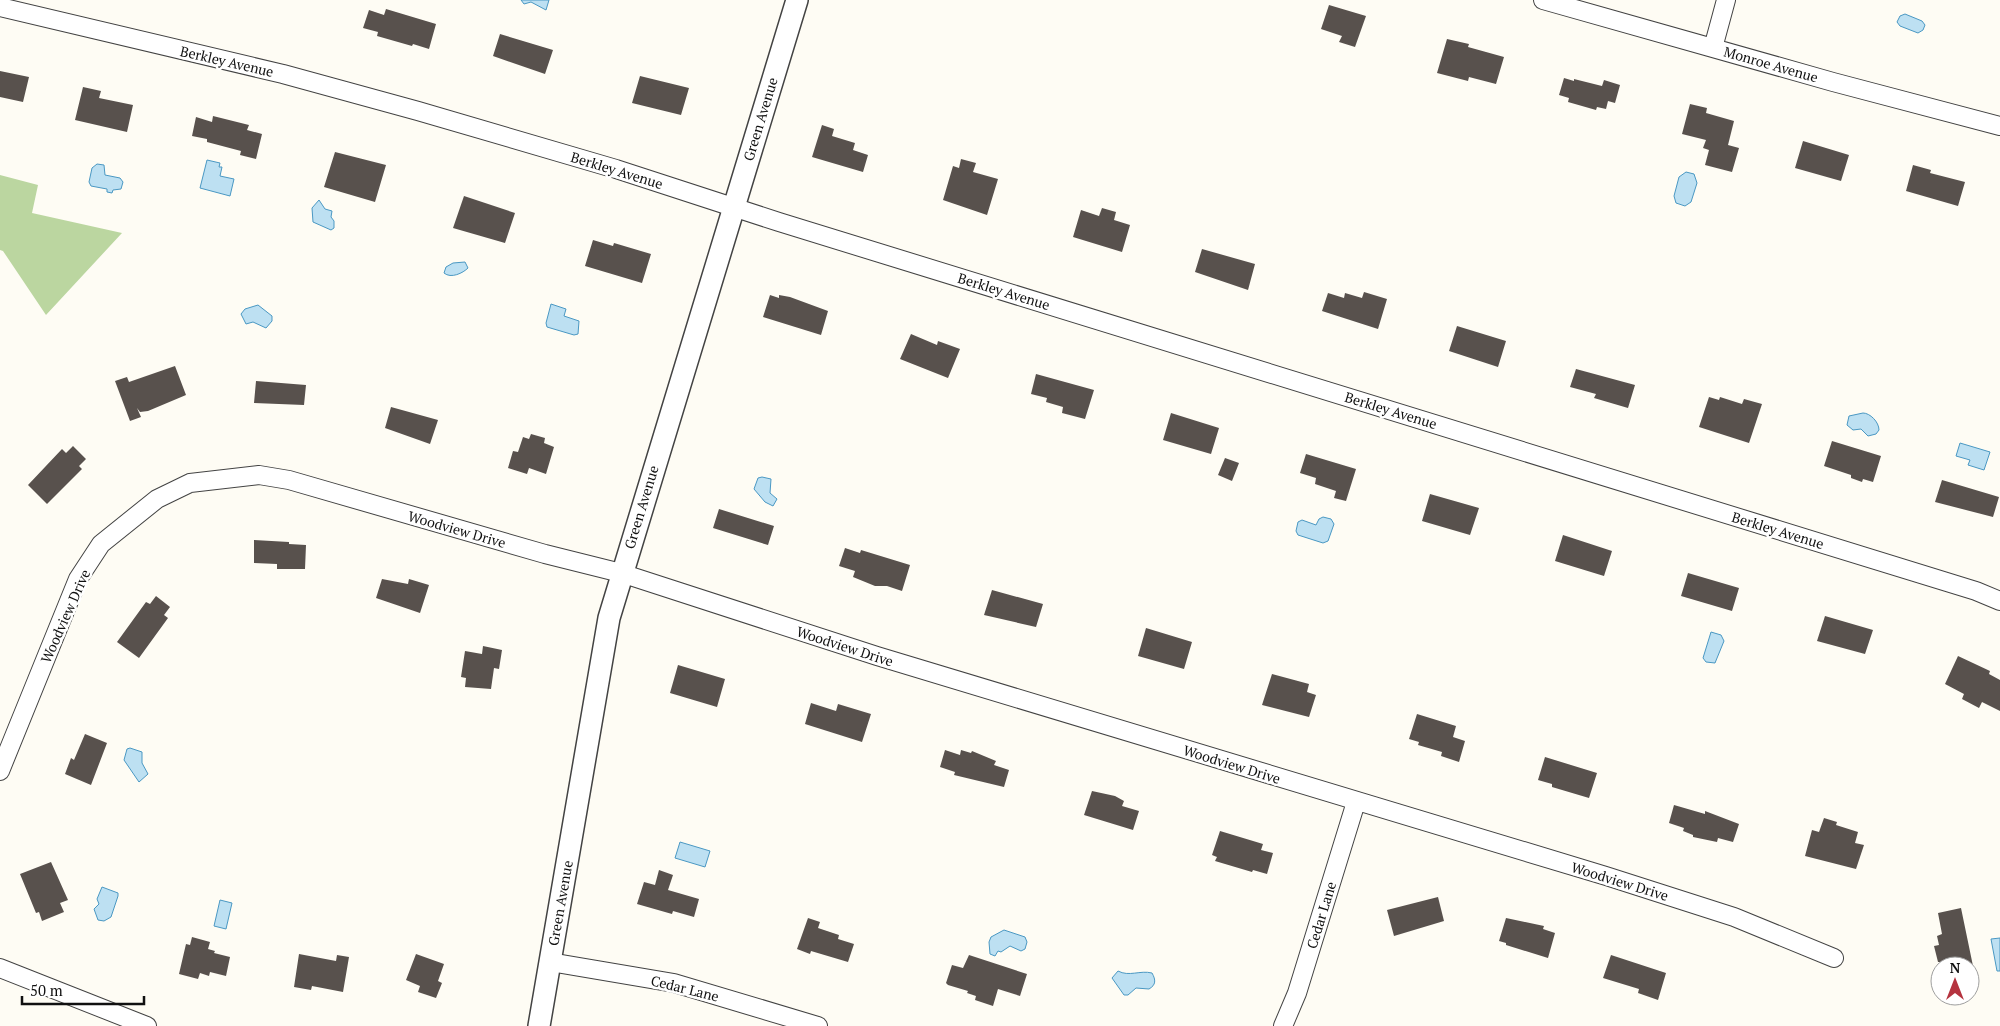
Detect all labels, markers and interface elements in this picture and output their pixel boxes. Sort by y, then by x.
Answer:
street label: Berkley Avenue [178,41,276,81]
street label: Monroe Avenue [1722,41,1820,87]
street label: Green Avenue [738,75,782,163]
street label: Berkley Avenue [569,147,665,193]
street label: Berkley Avenue [956,268,1052,314]
street label: Berkley Avenue [1343,387,1439,433]
street label: Green Avenue [619,463,663,551]
street label: Woodview Drive [406,506,508,552]
street label: Berkley Avenue [1730,507,1826,553]
street label: Woodview Drive [36,566,94,666]
street label: Woodview Drive [794,621,896,671]
street label: Woodview Drive [1181,740,1283,788]
street label: Woodview Drive [1569,857,1671,905]
street label: Green Avenue [543,859,577,947]
street label: Cedar Lane [1302,879,1340,951]
north arrow [1930,956,1980,1006]
text: N [1950,958,1961,977]
street label: Cedar Lane [649,970,721,1006]
scale bar [22,974,145,1006]
text: 50 m [30,980,63,1000]

